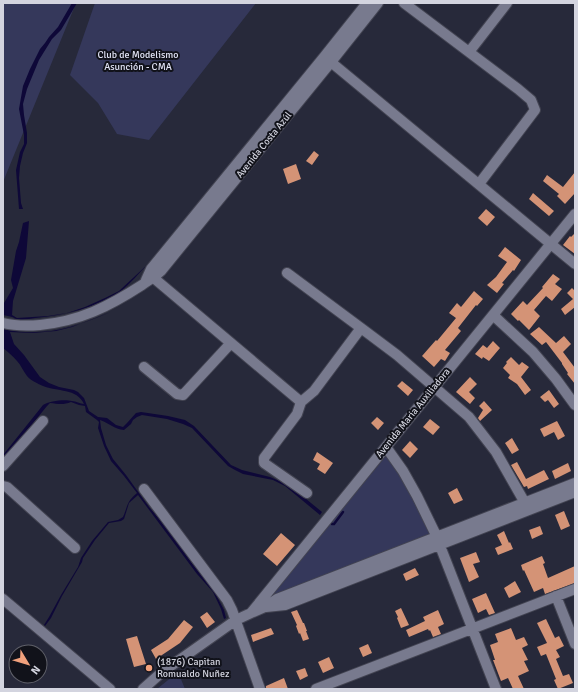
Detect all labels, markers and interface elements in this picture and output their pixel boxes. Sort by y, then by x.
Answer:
park label: Club de Modelismo Asunción - CMA [97,49,179,73]
street label: Avenida Costa Azúl [234,110,294,180]
street label: Avenida Maria Auxiliadora [373,366,453,460]
north arrow [8,644,48,684]
place label: (1876) Capitan Romualdo Nuñez [157,656,230,680]
text: N [28,663,43,677]
marker: (1876) Capitan Romualdo Nuñez [144,663,154,673]

